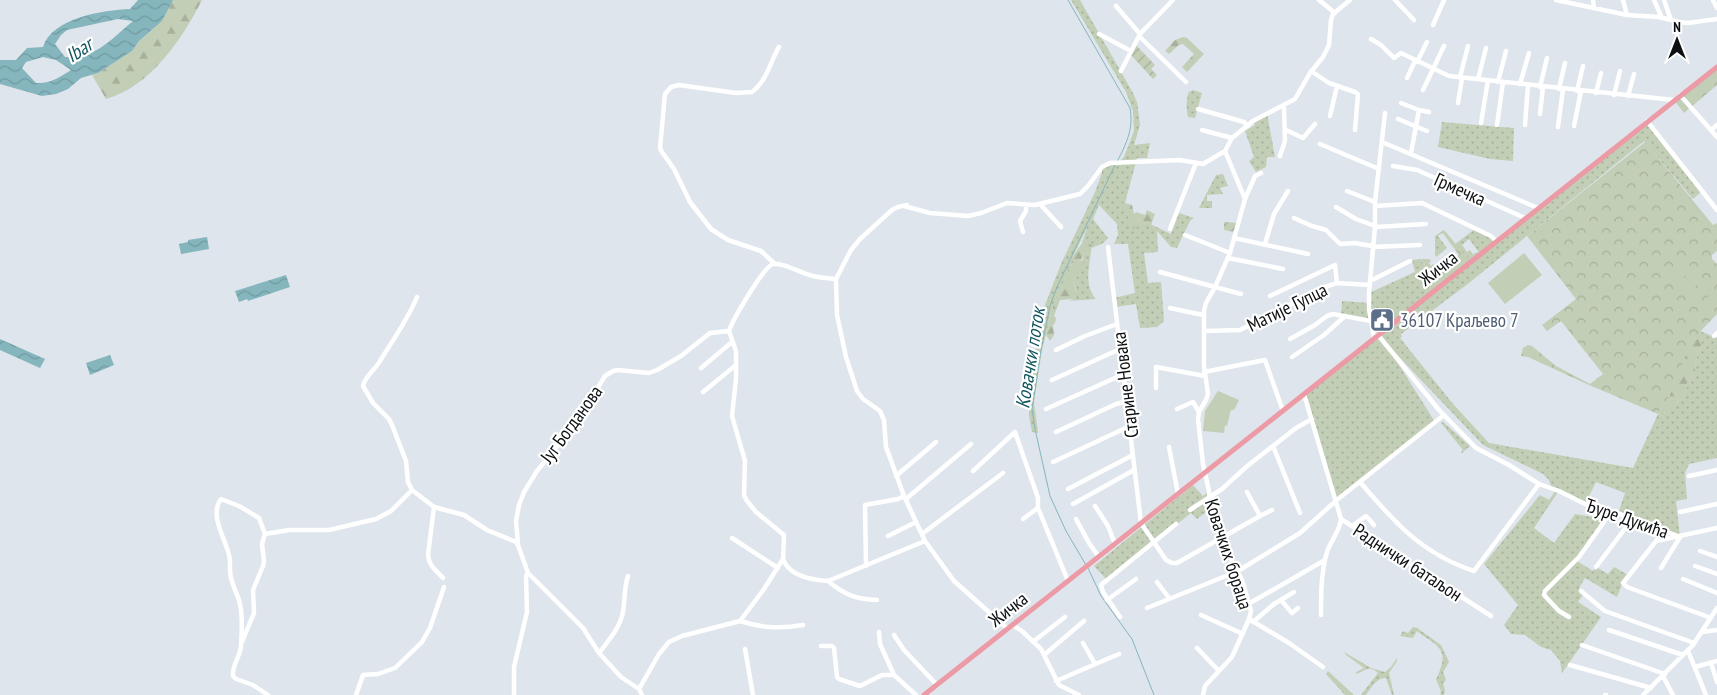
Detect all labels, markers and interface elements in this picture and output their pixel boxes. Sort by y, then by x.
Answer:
north arrow [1652,15,1702,65]
text: N [1673,18,1681,36]
water label: Ibar [61,30,99,68]
street label: Грмечка [1431,167,1489,211]
street label: Жичка [1413,245,1462,291]
street label: Матије Гупца [1243,277,1331,337]
water label: Ковачки поток [1009,303,1051,410]
public building icon: 36107 Краљево 7 [1369,307,1395,333]
place label: 36107 Краљево 7 [1400,308,1519,332]
street label: Старине Новака [1107,331,1143,439]
street label: Југ Богданова [534,380,607,468]
street label: Ђуре Дукића [1582,493,1672,543]
street label: Ковачких бораца [1200,496,1258,612]
street label: Раднички батаљон [1349,518,1467,606]
street label: Жичка [983,586,1032,632]

